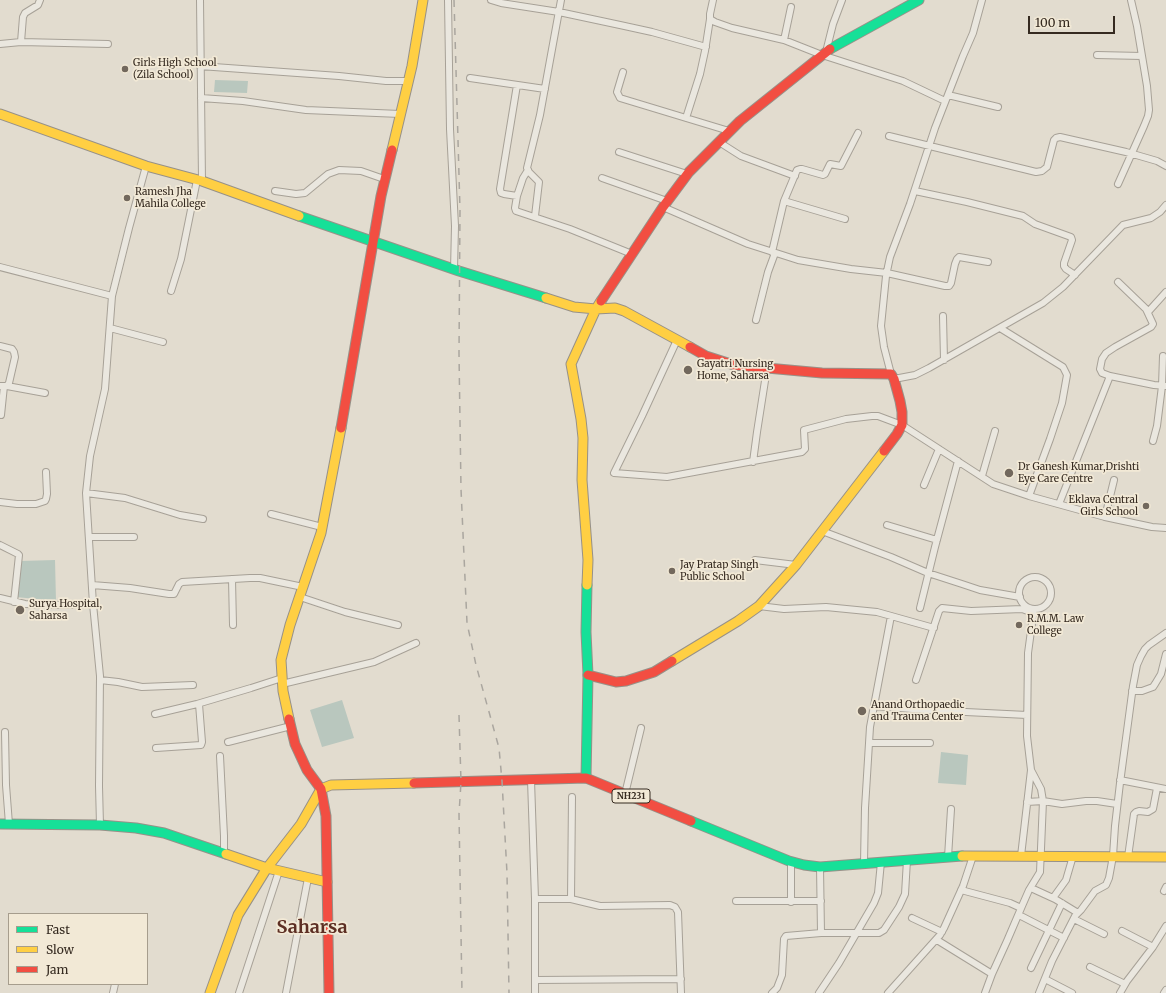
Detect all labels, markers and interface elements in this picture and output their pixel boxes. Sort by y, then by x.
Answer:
scale bar [1030,8,1117,34]
text: 100 m [1035,15,1070,30]
place label: Girls High School (Zila School) [133,57,217,80]
marker: Girls High School (Zila School) [120,64,130,74]
place label: Ramesh Jha Mahila College [135,186,206,210]
marker: Ramesh Jha Mahila College [122,193,132,203]
place label: Gayatri Nursing Home, Saharsa [697,358,773,382]
marker: Gayatri Nursing Home, Saharsa [682,364,694,376]
place label: Dr Ganesh Kumar,Drishti Eye Care Centre [1018,461,1139,484]
marker: Dr Ganesh Kumar,Drishti Eye Care Centre [1003,467,1015,479]
place label: Eklava Central Girls School [1069,494,1138,518]
marker: Eklava Central Girls School [1141,501,1151,511]
place label: Jay Pratap Singh Public School [680,559,759,582]
marker: Jay Pratap Singh Public School [667,566,677,576]
place label: Surya Hospital, Saharsa [29,598,102,622]
marker: Surya Hospital, Saharsa [14,604,26,616]
place label: R.M.M. Law College [1027,613,1084,636]
marker: R.M.M. Law College [1014,620,1024,630]
place label: Anand Orthopaedic and Trauma Center [871,699,964,722]
marker: Anand Orthopaedic and Trauma Center [856,705,868,717]
road number: NH231 [612,789,650,803]
legend [8,913,148,985]
district label: Saharsa [277,917,347,939]
text: Fast [46,922,70,937]
text: Slow [46,942,74,957]
text: Jam [46,962,68,977]

